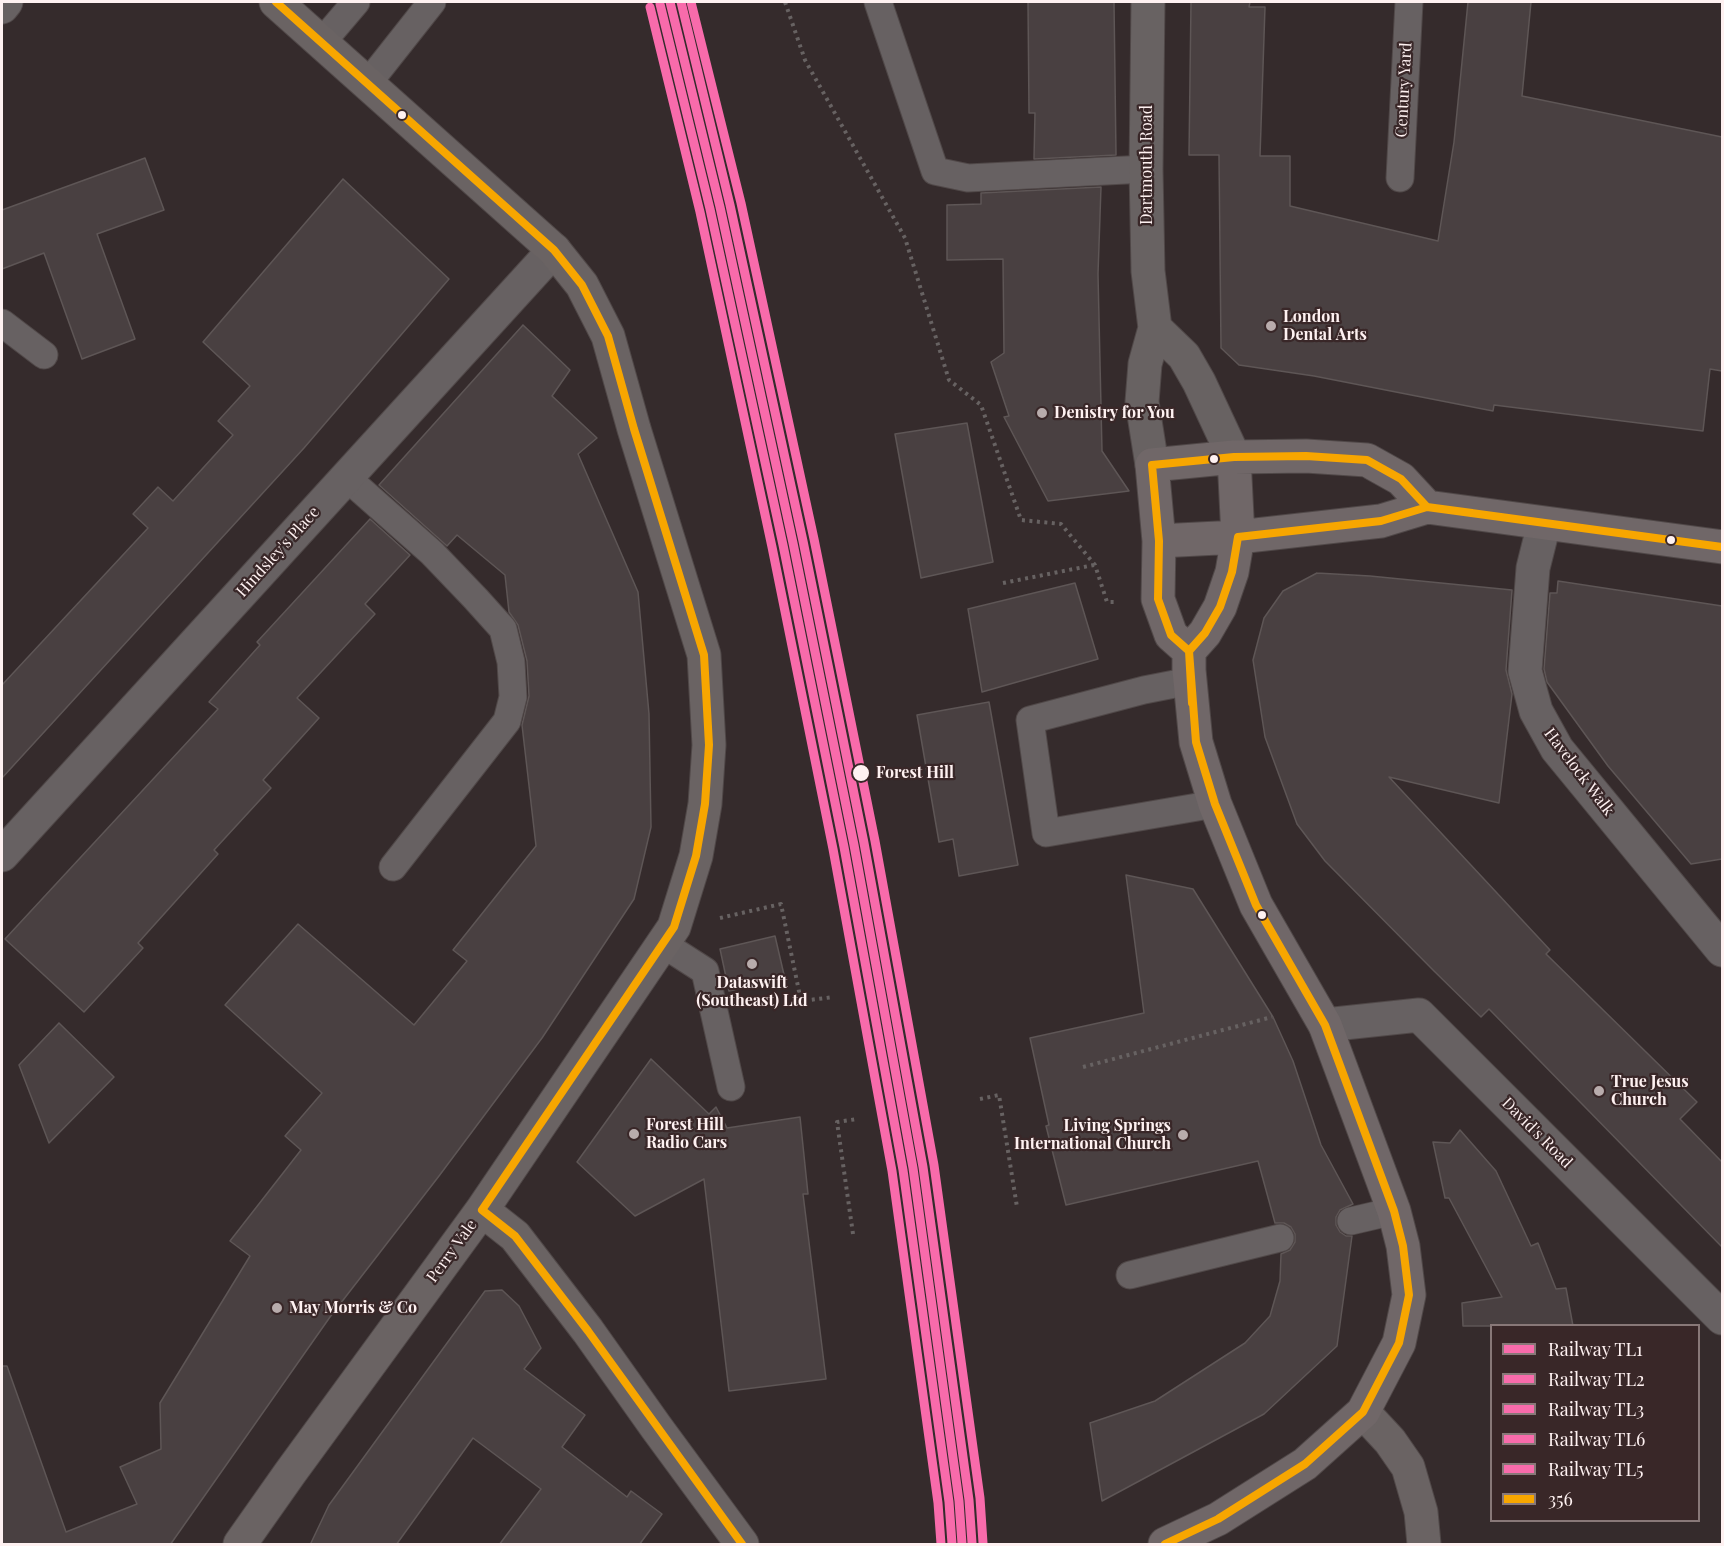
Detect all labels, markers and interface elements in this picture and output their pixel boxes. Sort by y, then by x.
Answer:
street label: Century Yard [1392,42,1416,138]
street label: Dartmouth Road [1137,105,1157,225]
unlabelled marker [396,109,408,121]
place label: London Dental Arts [1283,307,1367,345]
marker: London Dental Arts [1264,319,1278,333]
place label: Denistry for You [1054,403,1175,423]
marker: Denistry for You [1035,406,1049,420]
unlabelled marker [1208,453,1220,465]
street label: Hindsley's Place [232,503,324,601]
unlabelled marker [1665,534,1677,546]
street label: Havelock Walk [1540,725,1618,819]
marker: Forest Hill [851,763,871,783]
place label: Forest Hill [876,763,954,783]
unlabelled marker [1256,909,1268,921]
marker: Dataswift (Southeast) Ltd [745,957,759,971]
place label: Dataswift (Southeast) Ltd [696,973,808,1011]
place label: True Jesus Church [1611,1072,1689,1110]
marker: True Jesus Church [1592,1084,1606,1098]
street label: David's Road [1498,1094,1576,1172]
place label: Forest Hill Radio Cars [646,1115,727,1153]
place label: Living Springs International Church [1014,1116,1171,1154]
marker: Forest Hill Radio Cars [627,1127,641,1141]
marker: Living Springs International Church [1176,1128,1190,1142]
street label: Perry Vale [423,1216,481,1286]
place label: May Morris & Co [289,1298,417,1318]
marker: May Morris & Co [270,1301,284,1315]
legend [1490,1324,1700,1522]
text: Railway TL1 [1548,1337,1643,1361]
text: Railway TL2 [1548,1367,1645,1391]
text: Railway TL3 [1548,1397,1644,1421]
text: Railway TL6 [1548,1427,1645,1451]
text: Railway TL5 [1548,1457,1644,1481]
text: 356 [1548,1487,1573,1511]

